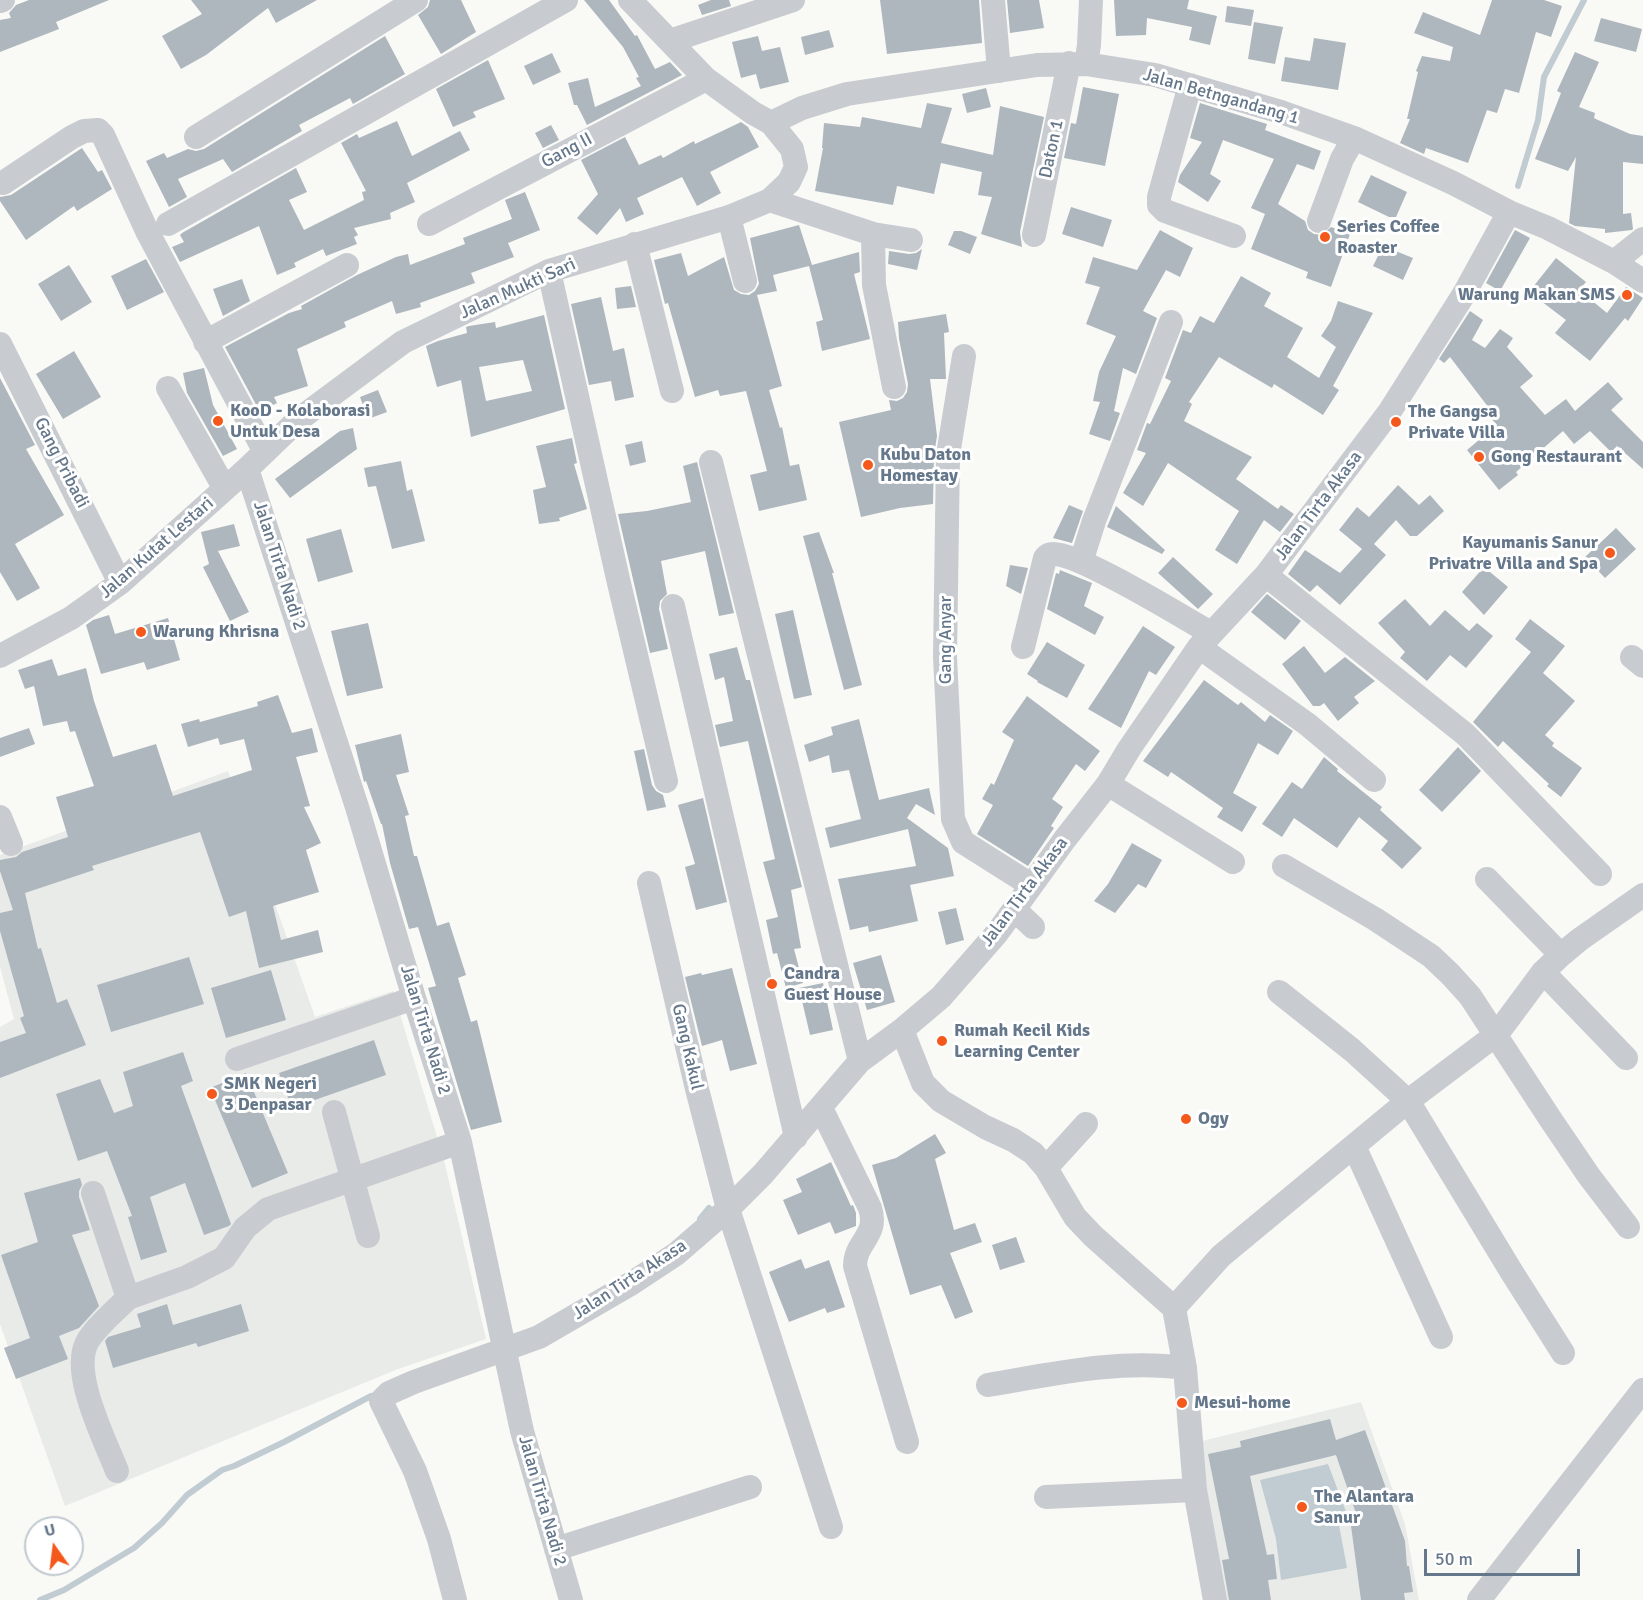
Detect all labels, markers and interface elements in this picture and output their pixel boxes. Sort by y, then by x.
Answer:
street label: Jalan Betngandang 1 [1141,64,1301,130]
street label: Daton 1 [1035,118,1069,180]
street label: Gang II [538,129,596,173]
place label: Series Coffee Roaster [1337,216,1440,258]
marker: Series Coffee Roaster [1318,230,1332,244]
street label: Jalan Mukti Sari [457,254,579,324]
place label: Warung Makan SMS [1458,284,1615,306]
marker: Warung Makan SMS [1620,288,1634,302]
place label: KooD - Kolaborasi Untuk Desa [230,400,370,442]
place label: The Gangsa Private Villa [1408,401,1505,444]
street label: Gang Pribadi [29,414,93,512]
marker: KooD - Kolaborasi Untuk Desa [211,414,225,428]
marker: The Gangsa Private Villa [1389,415,1403,429]
place label: Kubu Daton Homestay [880,444,971,486]
place label: Gong Restaurant [1491,446,1622,468]
street label: Jalan Tirta Akasa [1271,447,1367,565]
marker: Gong Restaurant [1472,450,1486,464]
marker: Kubu Daton Homestay [861,458,875,472]
street label: Jalan Kutat Lestari [96,493,218,603]
street label: Jalan Tirta Nadi 2 [248,499,310,633]
place label: Kayumanis Sanur Privatre Villa and Spa [1428,532,1598,574]
marker: Kayumanis Sanur Privatre Villa and Spa [1603,546,1617,560]
street label: Gang Anyar [935,596,957,684]
place label: Warung Khrisna [153,621,279,643]
marker: Warung Khrisna [134,625,148,639]
street label: Jalan Tirta Akasa [977,833,1073,951]
street label: Jalan Tirta Nadi 2 [395,963,455,1097]
place label: Candra Guest House [784,963,882,1006]
marker: Candra Guest House [765,977,779,991]
street label: Gang Kakul [667,1002,707,1092]
place label: Rumah Kecil Kids Learning Center [954,1020,1090,1062]
marker: Rumah Kecil Kids Learning Center [935,1034,949,1048]
place label: SMK Negeri 3 Denpasar [224,1073,317,1116]
marker: SMK Negeri 3 Denpasar [205,1087,219,1101]
place label: Ogy [1198,1108,1229,1130]
marker: Ogy [1179,1112,1193,1126]
street label: Jalan Tirta Akasa [569,1235,691,1325]
place label: Mesui-home [1194,1392,1291,1414]
marker: Mesui-home [1175,1396,1189,1410]
street label: Jalan Tirta Nadi 2 [513,1433,571,1569]
place label: The Alantara Sanur [1314,1486,1414,1528]
marker: The Alantara Sanur [1295,1500,1309,1514]
north arrow [24,1516,84,1576]
text: U [42,1519,58,1541]
scale bar [1427,1537,1583,1575]
text: 50 m [1435,1548,1473,1570]

